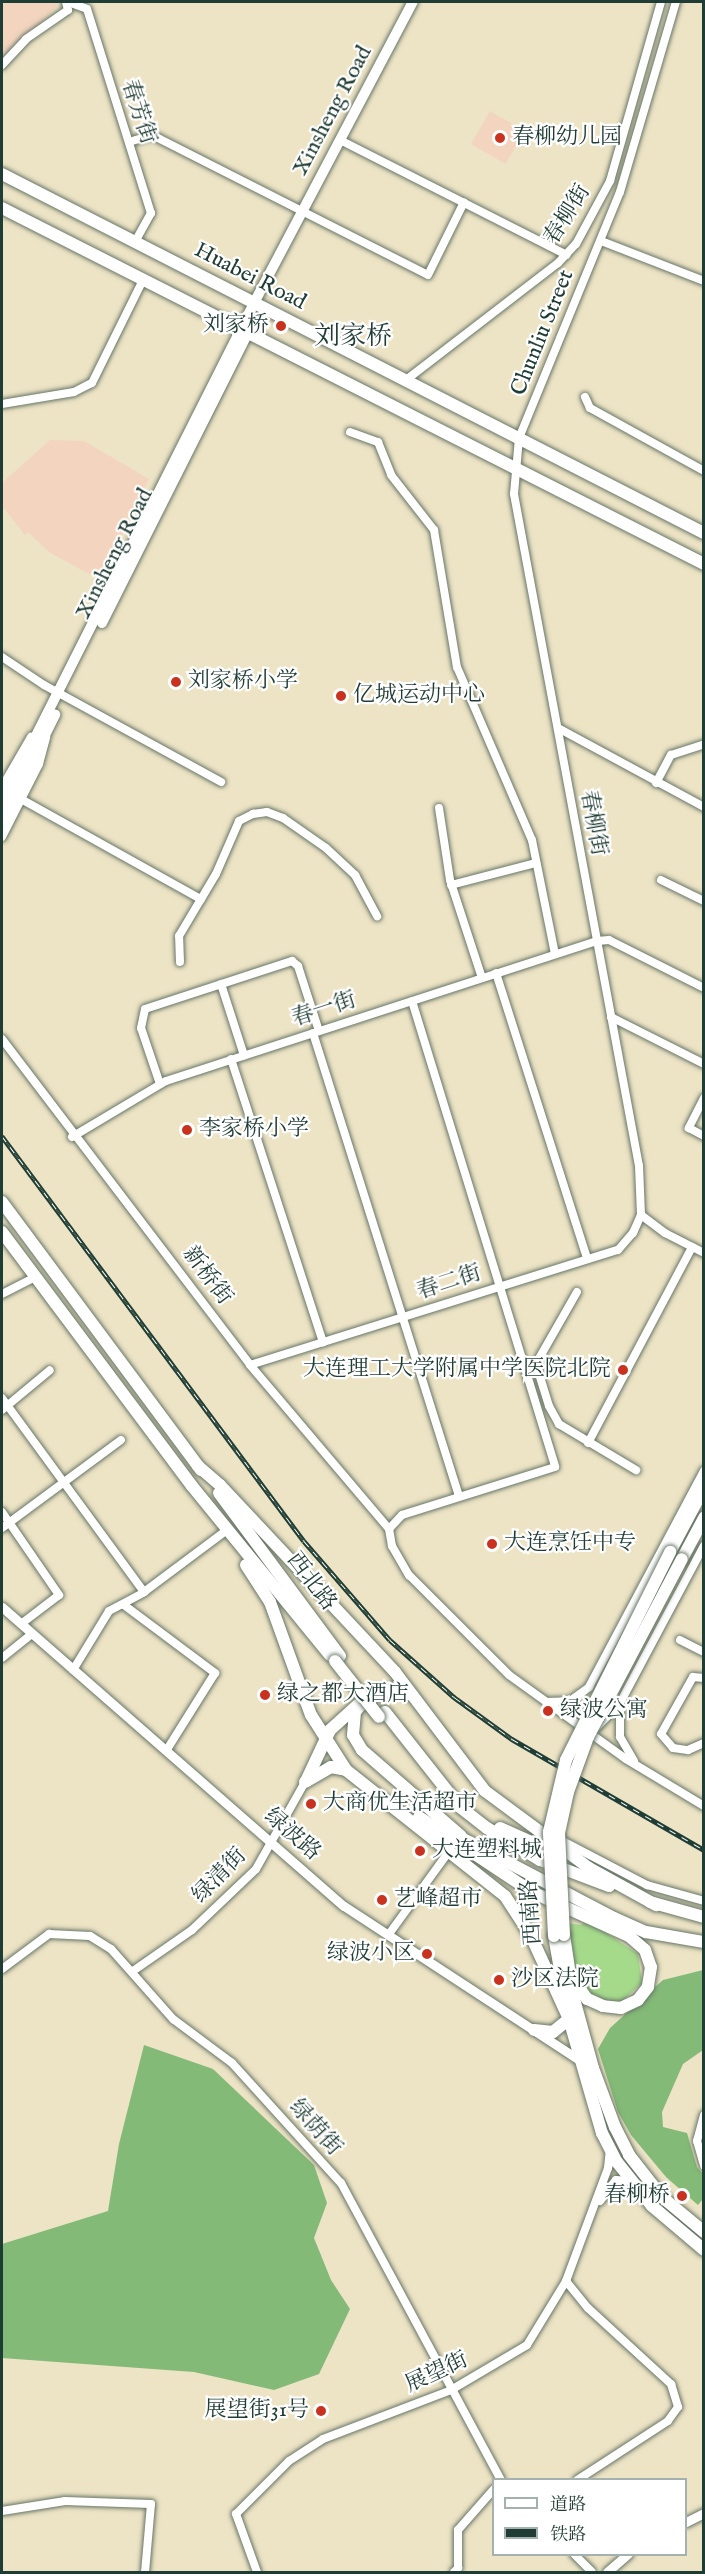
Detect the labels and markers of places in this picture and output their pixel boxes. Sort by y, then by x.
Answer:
place label: 春柳幼儿园 [512,125,622,151]
marker: 春柳幼儿园 [493,131,507,145]
place label: 刘家桥 [203,313,269,339]
marker: 刘家桥 [274,319,288,333]
place label: 刘家桥小学 [188,669,298,695]
marker: 刘家桥小学 [169,675,183,689]
place label: 亿城运动中心 [353,683,485,709]
marker: 亿城运动中心 [334,689,348,703]
place label: 李家桥小学 [199,1117,309,1143]
marker: 李家桥小学 [180,1123,194,1137]
place label: 大连理工大学附属中学医院北院 [303,1357,611,1383]
marker: 大连理工大学附属中学医院北院 [616,1363,630,1377]
place label: 大连烹饪中专 [504,1531,636,1557]
marker: 大连烹饪中专 [485,1537,499,1551]
place label: 绿之都大酒店 [277,1682,409,1708]
marker: 绿之都大酒店 [258,1688,272,1702]
place label: 绿波公寓 [560,1698,648,1724]
marker: 绿波公寓 [541,1704,555,1718]
place label: 大商优生活超市 [323,1791,477,1817]
marker: 大商优生活超市 [304,1797,318,1811]
place label: 大连塑料城 [432,1838,542,1864]
marker: 大连塑料城 [413,1844,427,1858]
place label: 艺峰超市 [394,1887,482,1913]
marker: 艺峰超市 [375,1893,389,1907]
place label: 绿波小区 [327,1941,415,1967]
marker: 绿波小区 [420,1947,434,1961]
place label: 沙区法院 [511,1967,599,1993]
marker: 沙区法院 [492,1973,506,1987]
place label: 春柳桥 [604,2183,670,2209]
marker: 春柳桥 [675,2189,689,2203]
place label: 展望街31号 [205,2398,309,2424]
marker: 展望街31号 [314,2404,328,2418]

